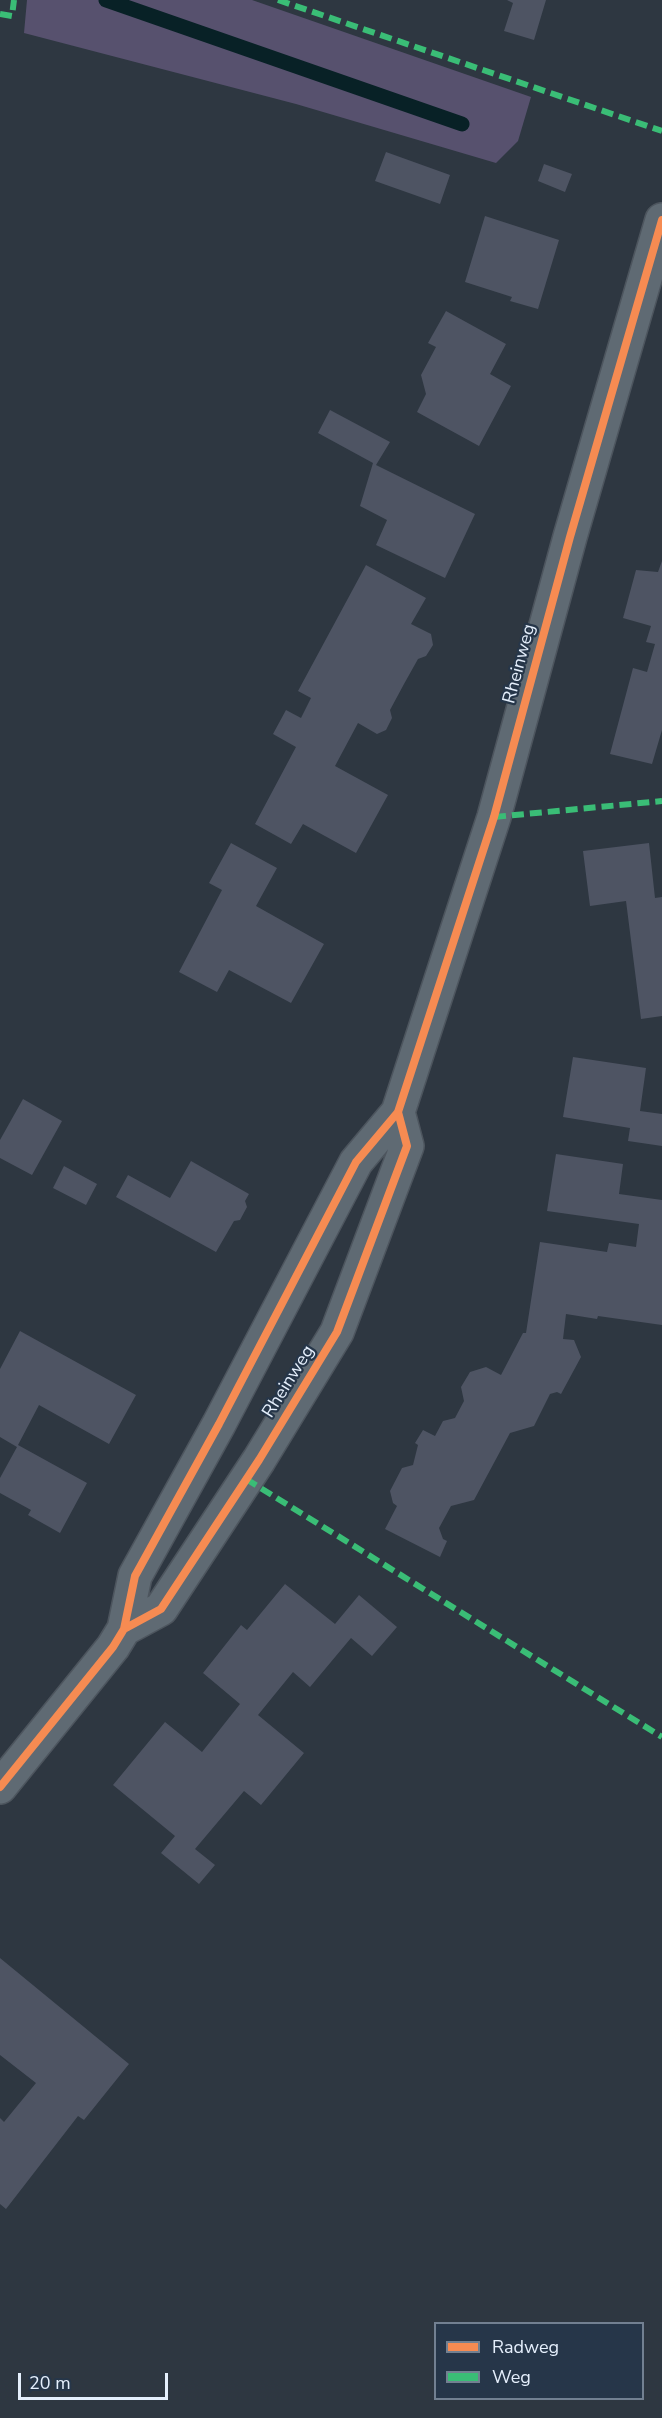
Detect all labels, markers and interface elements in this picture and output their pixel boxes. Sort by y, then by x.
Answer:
street label: Rheinweg [499,622,541,706]
street label: Rheinweg [258,1342,320,1422]
legend [434,2322,644,2400]
text: Radweg [492,2335,559,2359]
scale bar [21,2361,171,2399]
text: Weg [492,2365,531,2389]
text: 20 m [29,2371,71,2395]

